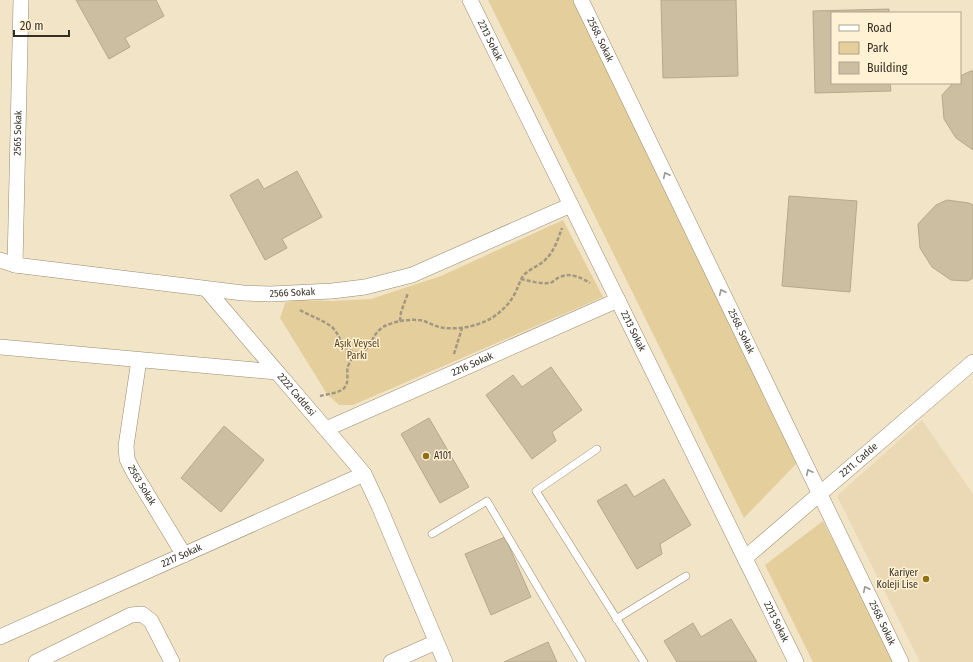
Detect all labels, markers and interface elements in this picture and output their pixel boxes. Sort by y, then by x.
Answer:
scale bar [14,12,69,38]
legend [831,12,961,84]
street label: 2568. Sokak [584,15,616,64]
street label: 2213 Sokak [475,18,505,63]
text: 20 m [20,19,44,33]
text: Road [867,21,892,35]
text: Park [867,41,889,55]
text: Building [867,61,908,75]
street label: 2565 Sokak [11,110,25,156]
one-way arrow [663,172,670,179]
street label: 2566 Sokak [269,286,316,300]
one-way arrow [719,289,727,296]
street label: 2568. Sokak [725,307,757,356]
street label: 2213 Sokak [618,309,648,354]
park label: Aşık Veysel Parkı [334,338,380,362]
street label: 2216 Sokak [450,350,495,379]
street label: 2222 Caddesi [275,371,318,419]
street label: 2211. Cadde [837,441,880,480]
place label: A101 [434,450,452,462]
marker: A101 [421,451,431,461]
street label: 2563 Sokak [125,463,159,508]
one-way arrow [806,469,814,476]
street label: 2217 Sokak [159,541,204,570]
place label: Kariyer Koleji Lise [877,567,919,591]
marker: Kariyer Koleji Lise [921,574,931,584]
one-way arrow [863,586,871,593]
street label: 2213 Sokak [761,599,791,644]
street label: 2568. Sokak [866,599,898,647]

